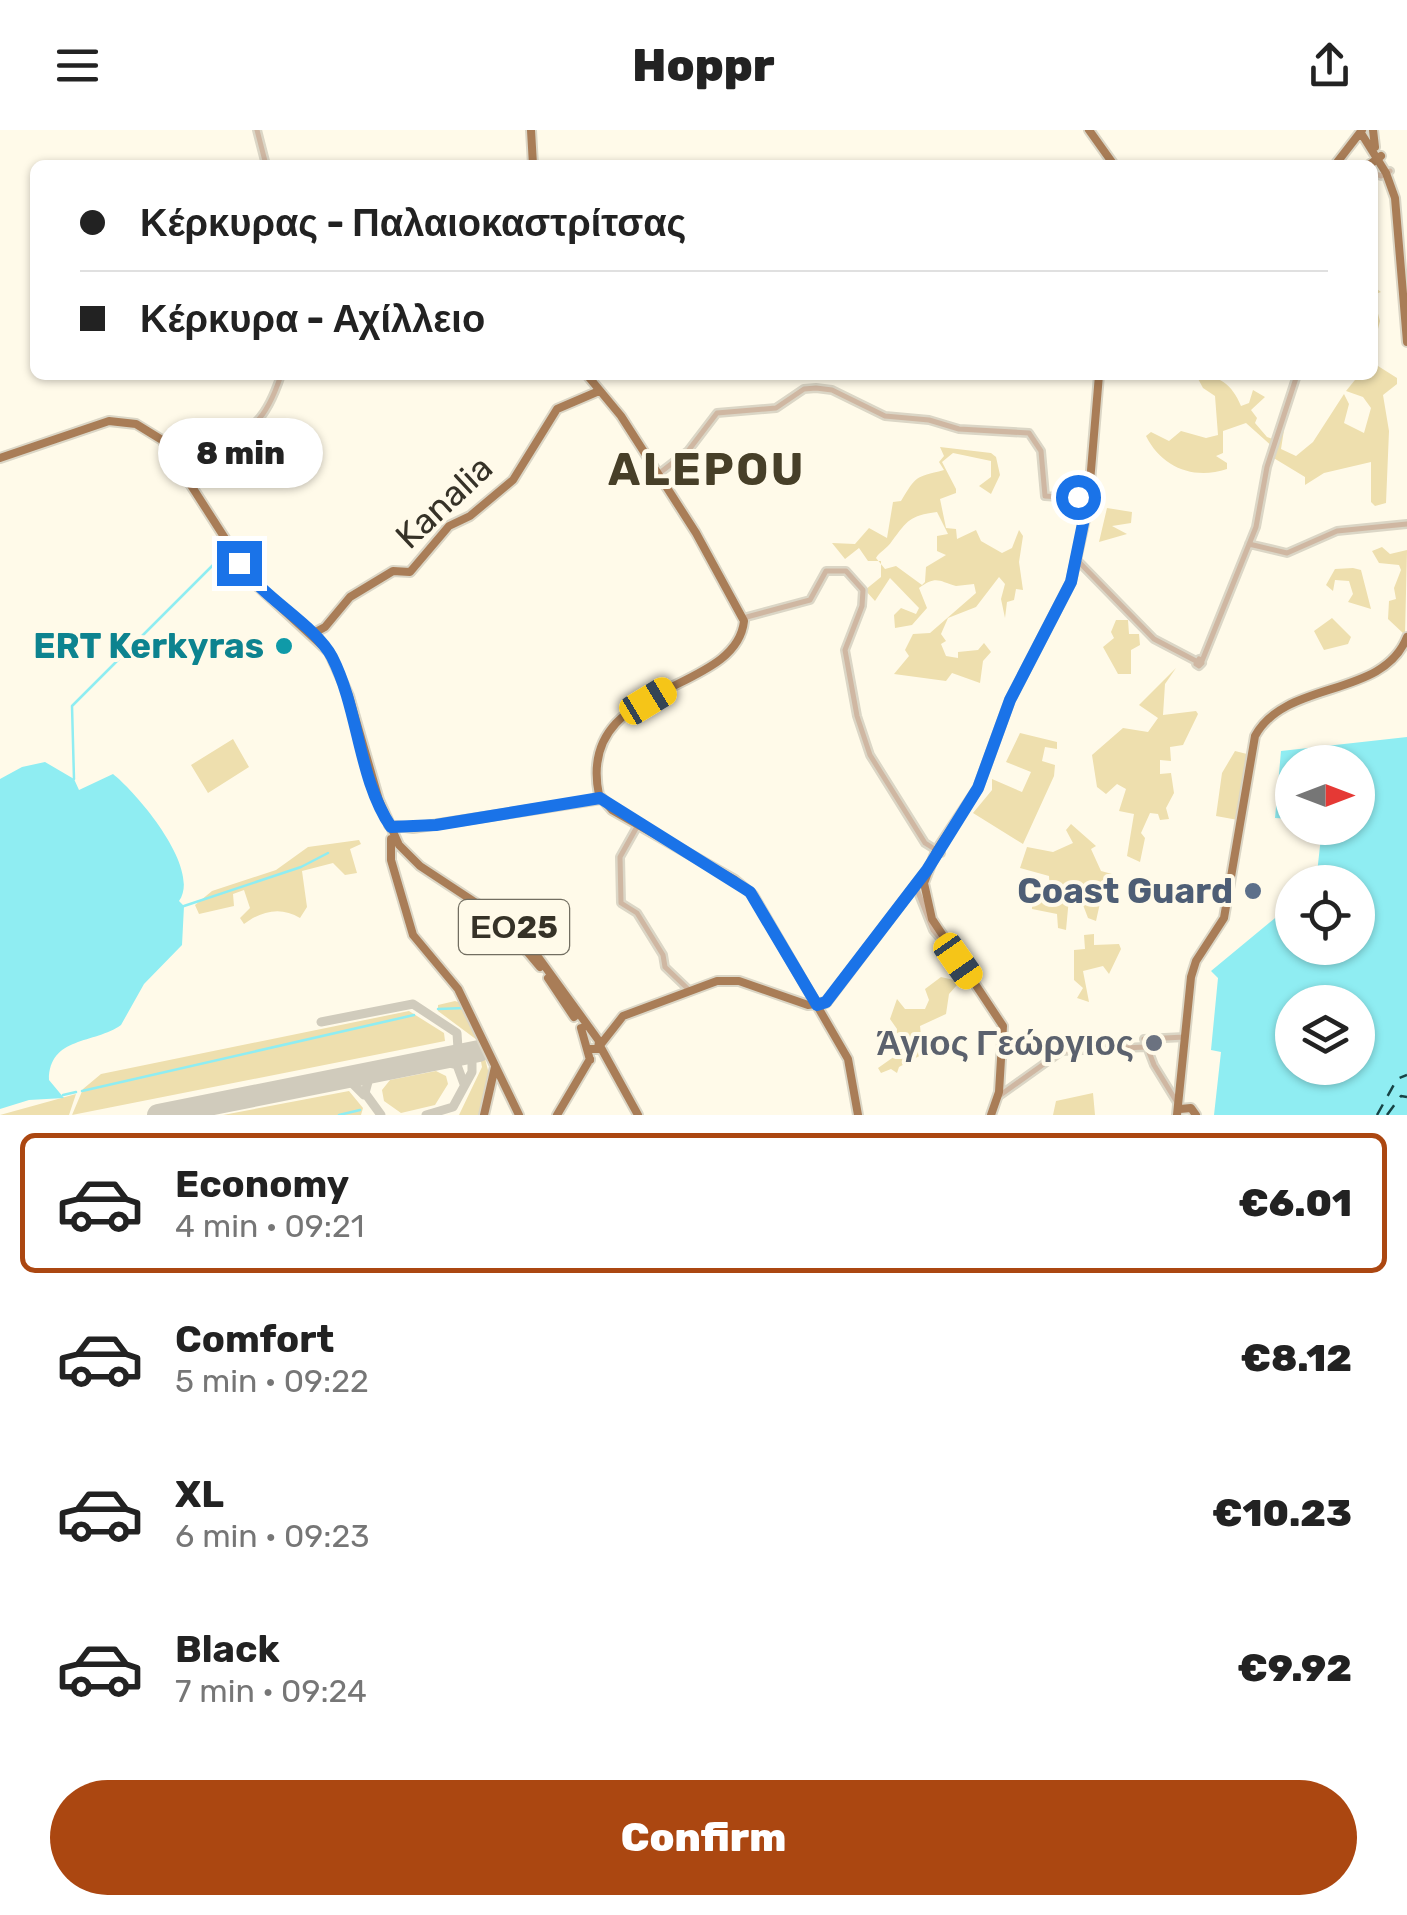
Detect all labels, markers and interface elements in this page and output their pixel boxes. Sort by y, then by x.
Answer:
icon: menu [50,38,105,93]
icon: share [1302,38,1357,93]
text: Hoppr [632,39,775,92]
text: Κέρκυρας - Παλαιοκαστρίτσας [140,200,686,246]
text: Κέρκυρα - Αχίλλειο [140,296,485,342]
callout: 8 min [156,418,322,488]
text: 8 min [196,434,285,472]
district label: ALEPOU [608,443,806,496]
street label: Kanalia [387,447,501,557]
route start [1056,475,1101,520]
route end [217,541,262,586]
place label: ERT Kerkyras [33,625,264,667]
marker: ERT Kerkyras [273,635,295,657]
car [615,673,681,729]
north arrow [1275,745,1375,845]
map controls [1275,745,1375,1085]
button: locate [1275,865,1375,965]
place label: Coast Guard [1017,870,1233,912]
marker: Coast Guard [1242,880,1264,902]
road number: ΕΟ25 [459,900,569,954]
car [929,928,987,994]
button: layers [1275,985,1375,1085]
place label: Άγιος Γεώργιος [876,1022,1134,1064]
marker: Άγιος Γεώργιος [1143,1032,1165,1054]
icon: car [55,1158,145,1248]
text: Economy [175,1161,349,1207]
text: €6.01 [1238,1180,1352,1226]
text: 4 min · 09:21 [175,1207,365,1245]
icon: car [55,1313,145,1403]
text: Comfort [175,1316,334,1362]
text: €8.12 [1241,1335,1352,1381]
text: 5 min · 09:22 [175,1362,369,1400]
icon: car [55,1468,145,1558]
text: XL [175,1471,224,1517]
text: €10.23 [1212,1490,1352,1536]
text: 6 min · 09:23 [175,1517,369,1555]
icon: car [55,1623,145,1713]
text: Black [175,1626,280,1672]
text: €9.92 [1237,1645,1352,1691]
text: 7 min · 09:24 [175,1672,367,1710]
button: Confirm [50,1780,1357,1895]

